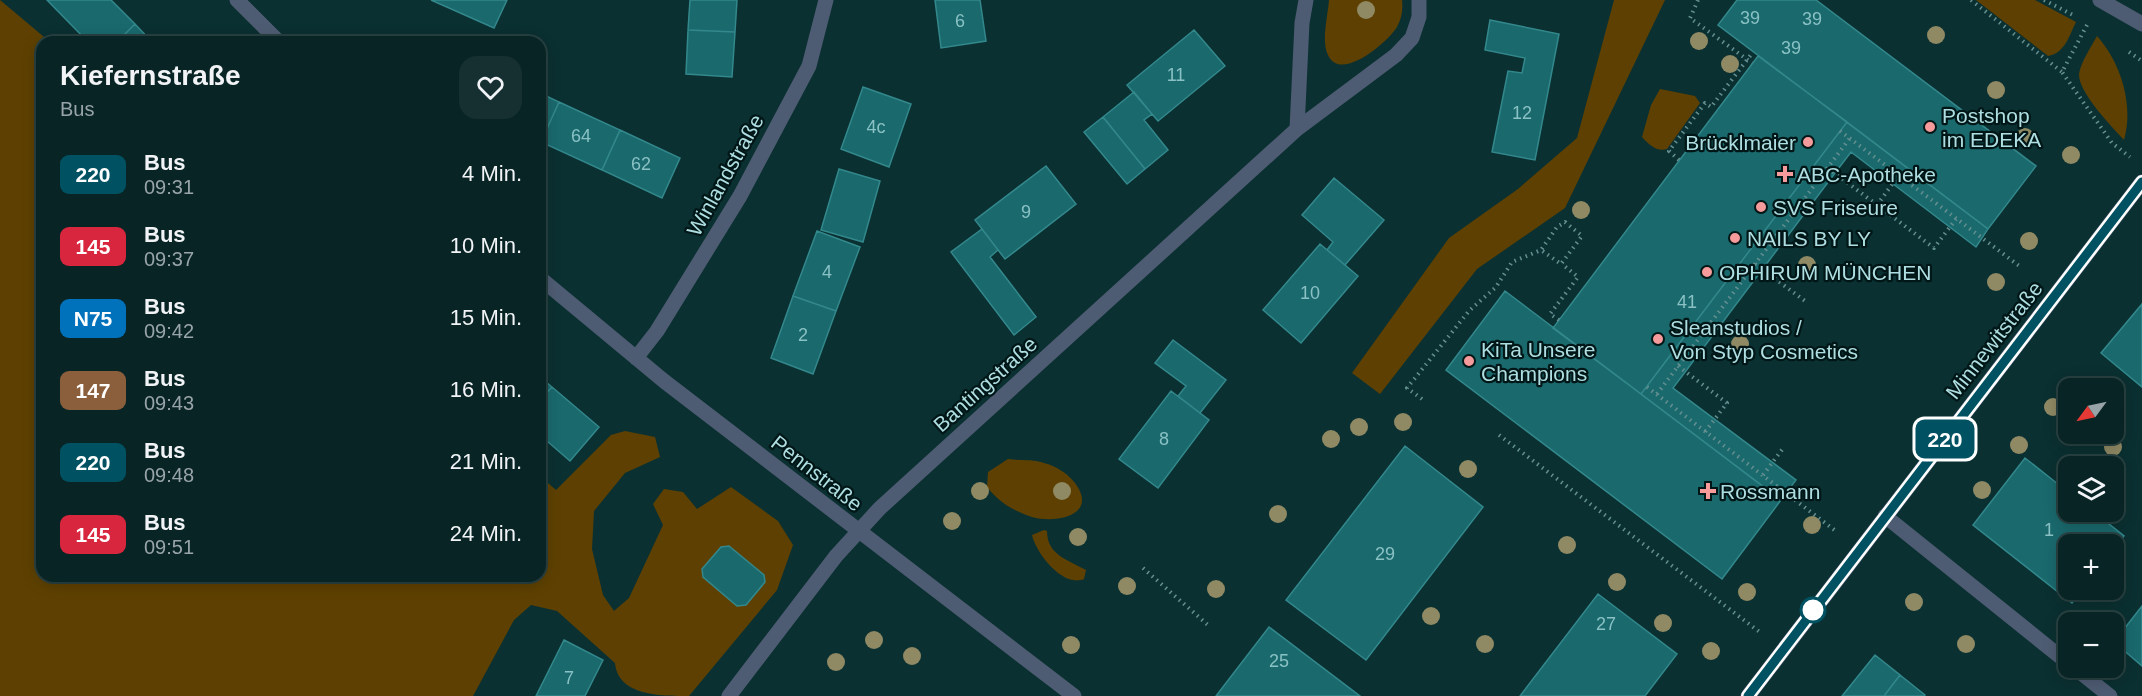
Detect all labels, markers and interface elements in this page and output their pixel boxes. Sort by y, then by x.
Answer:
house number: 39 [1740,8,1760,28]
house number: 39 [1802,9,1822,29]
house number: 6 [955,11,965,31]
house number: 39 [1781,38,1801,58]
button: heart [459,56,522,119]
text: Kiefernstraße [60,60,241,91]
house number: 11 [1167,65,1185,85]
text: Bus [60,98,94,120]
house number: 12 [1512,103,1532,123]
place label: Postshop im EDEKA [1942,104,2041,151]
street label: Winlandstraße [682,110,768,240]
house number: 4c [866,117,886,137]
marker: Postshop im EDEKA [1923,120,1937,134]
house number: 64 [571,126,591,146]
place label: Brücklmaier [1685,131,1796,154]
marker: Brücklmaier [1801,135,1815,149]
text: Bus [144,150,186,175]
house number: 62 [631,154,651,174]
text: 4 Min. [462,161,522,186]
text: 220 [75,163,111,186]
place label: ABC-Apotheke [1797,163,1936,186]
marker: ABC-Apotheke [1778,167,1792,181]
text: 09:31 [144,176,194,198]
place label: SVS Friseure [1773,196,1898,219]
marker: SVS Friseure [1754,200,1768,214]
house number: 9 [1021,202,1031,222]
text: Bus [144,222,186,247]
place label: NAILS BY LY [1747,227,1871,250]
marker: NAILS BY LY [1728,231,1742,245]
text: 10 Min. [450,233,522,258]
text: 145 [75,235,111,258]
text: 09:37 [144,248,194,270]
place label: OPHIRUM MÜNCHEN [1719,261,1931,284]
house number: 4 [822,262,832,282]
marker: OPHIRUM MÜNCHEN [1700,265,1714,279]
street label: Minnewitstraße [1941,277,2047,403]
house number: 10 [1300,283,1320,303]
house number: 41 [1677,292,1697,312]
text: Bus [144,294,186,319]
text: 15 Min. [450,305,522,330]
text: N75 [74,307,112,330]
place label: Sleanstudios / Von Styp Cosmetics [1670,316,1858,363]
text: 09:42 [144,320,194,342]
house number: 2 [798,325,808,345]
street label: Bantingstraße [929,332,1041,436]
marker: Sleanstudios / Von Styp Cosmetics [1651,332,1665,346]
place label: KiTa Unsere Champions [1481,338,1595,385]
marker: KiTa Unsere Champions [1462,354,1476,368]
text: Bus [144,366,186,391]
text: 16 Min. [450,377,522,402]
north arrow [2058,378,2124,444]
map controls [2058,378,2124,678]
text: 147 [75,379,111,402]
text: 09:43 [144,392,194,414]
line badge: 220 [1910,420,1980,458]
text: 220 [1927,428,1963,451]
house number: 8 [1159,429,1169,449]
street label: Pennstraße [767,431,867,515]
text: Bus [144,438,186,463]
text: 21 Min. [450,449,522,474]
text: 220 [75,451,111,474]
button: layers [2058,456,2124,522]
text: 09:48 [144,464,194,486]
place label: Rossmann [1720,480,1820,503]
marker: Rossmann [1701,484,1715,498]
text: Bus [144,510,186,535]
house number: 1 [2044,520,2054,540]
text: 24 Min. [450,521,522,546]
text: 145 [75,523,111,546]
button: + [2058,534,2124,600]
text: 09:51 [144,536,194,558]
house number: 29 [1375,544,1395,564]
unlabelled marker [1800,597,1826,623]
button: − [2058,612,2124,678]
house number: 27 [1596,614,1616,634]
house number: 25 [1269,651,1289,671]
house number: 7 [564,668,574,688]

